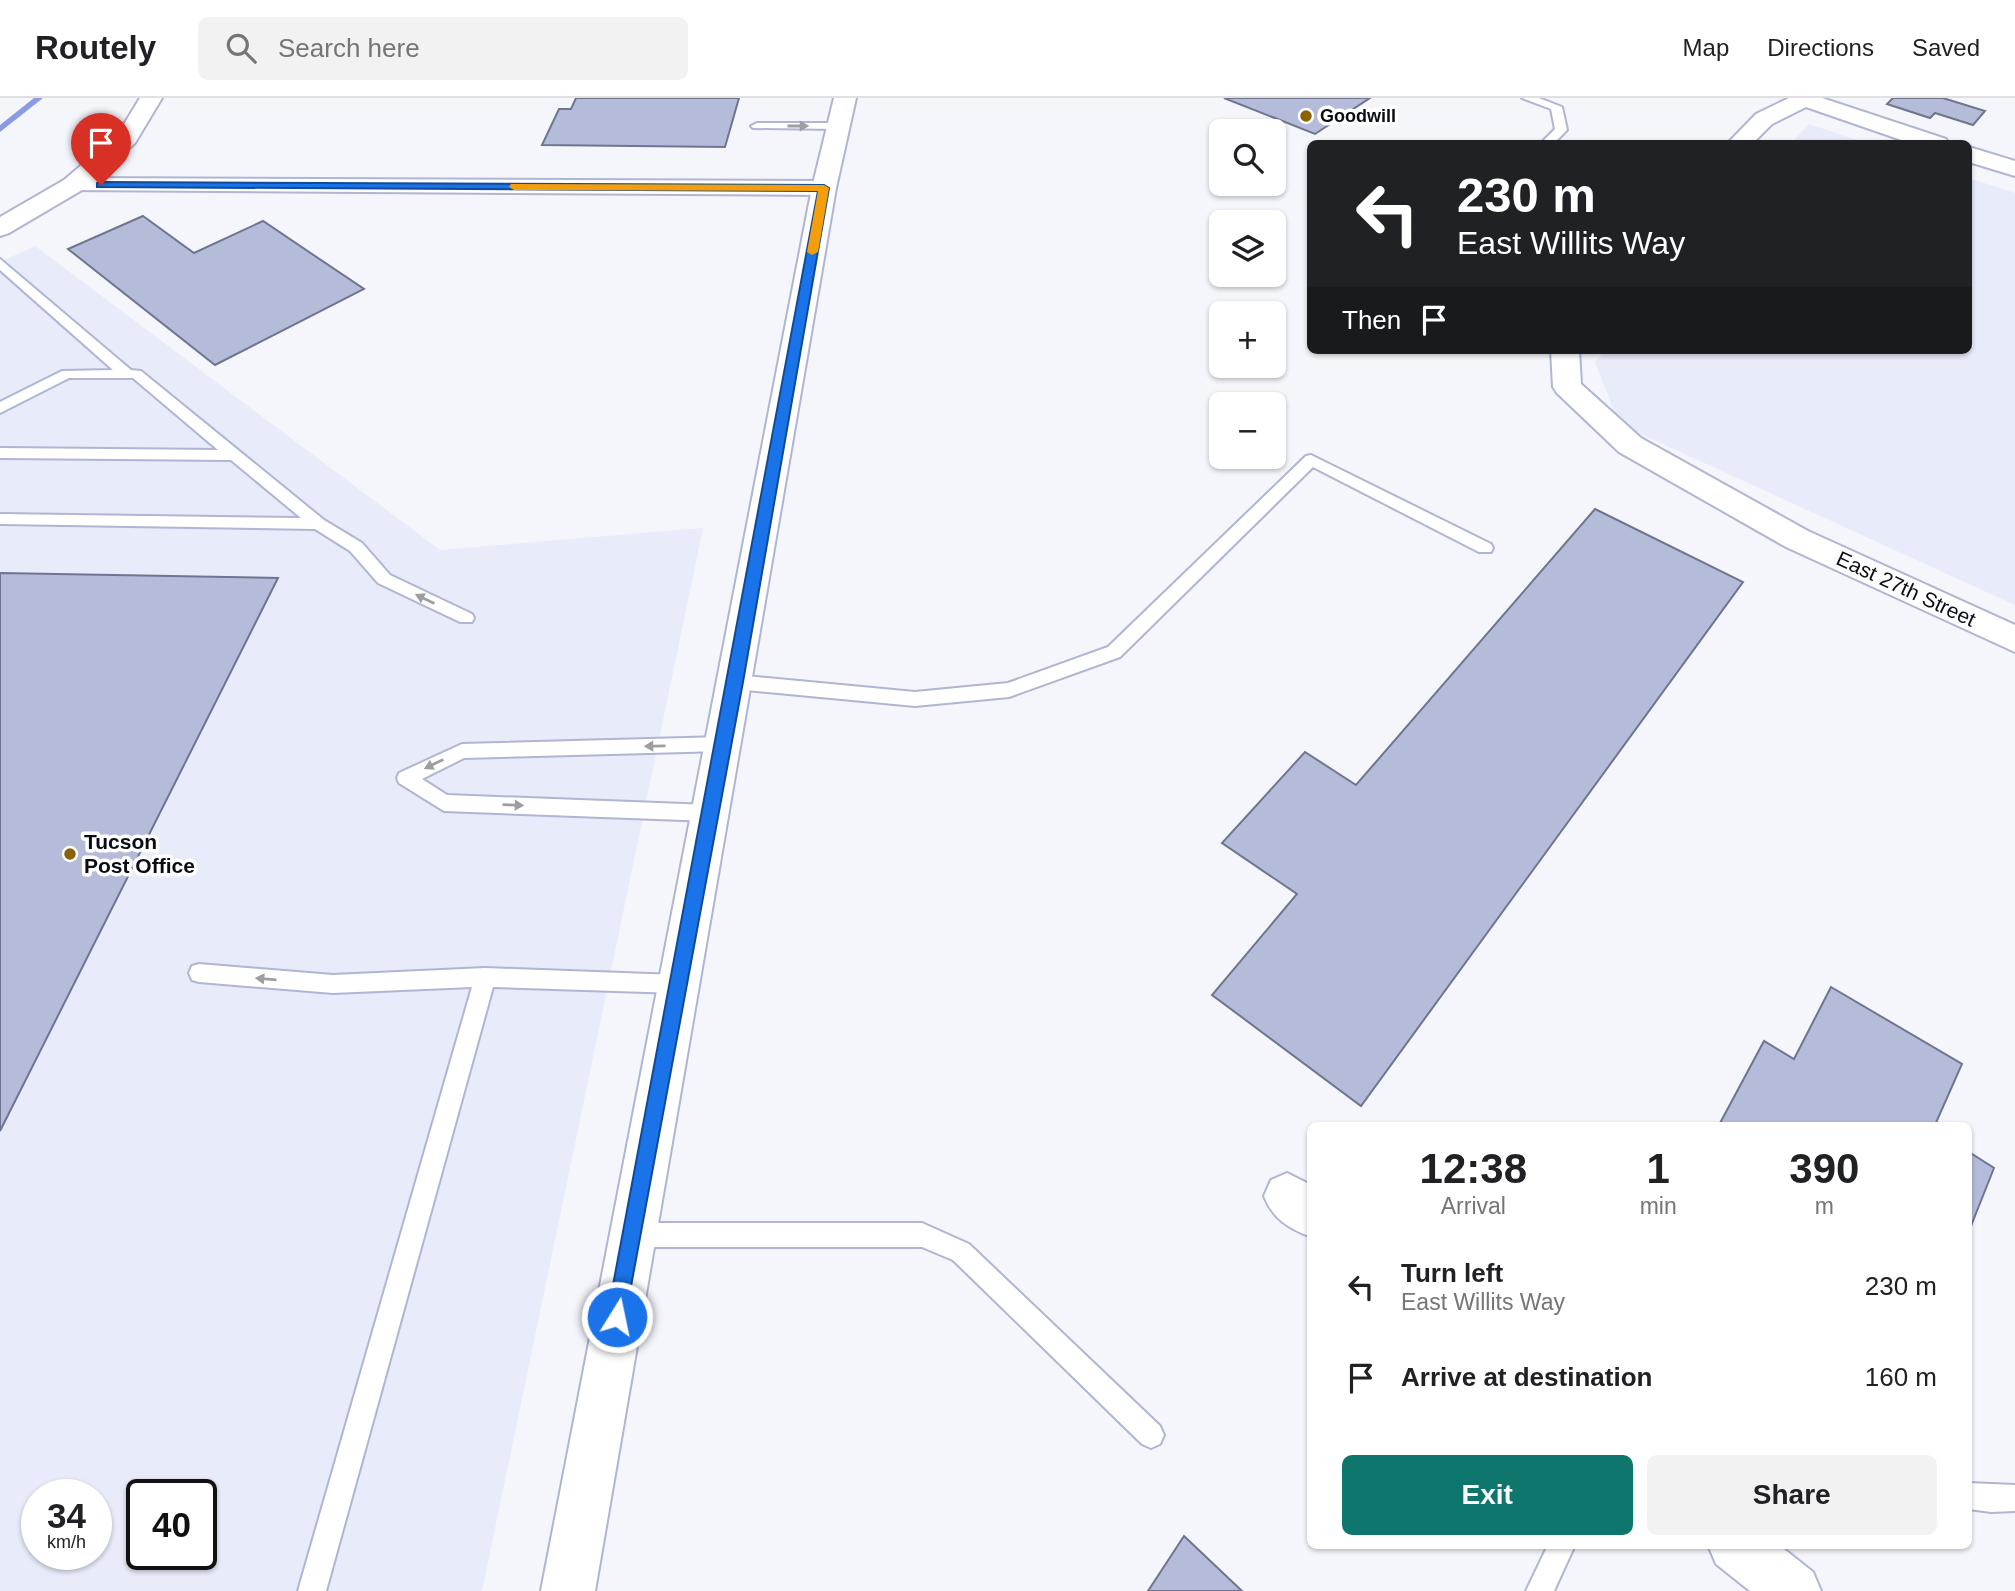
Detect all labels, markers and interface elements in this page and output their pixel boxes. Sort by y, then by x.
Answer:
search box [198,17,688,80]
text: Routely [35,29,156,66]
icon: search [222,29,260,67]
text: Search here [278,33,420,63]
text: Map [1683,34,1729,61]
text: Directions [1767,34,1874,61]
text: Saved [1912,34,1980,61]
place label: Goodwill [1320,106,1396,126]
marker: Goodwill [1298,108,1314,124]
pin [71,113,131,185]
map controls [1209,119,1286,469]
button: search [1209,119,1286,196]
one-way arrow [787,120,809,132]
icon: arrive [82,124,120,162]
icon: left [1342,168,1433,259]
text: 230 m [1457,168,1596,222]
button: layers [1209,210,1286,287]
text: East Willits Way [1457,225,1685,261]
button: + [1209,301,1286,378]
icon: arrive [1415,301,1453,339]
text: Then [1342,305,1401,335]
button: − [1209,392,1286,469]
street label: East 27th Street [1833,546,1979,631]
one-way arrow [415,593,435,605]
one-way arrow [644,740,666,752]
one-way arrow [424,759,444,770]
one-way arrow [502,800,524,811]
place label: Tucson Post Office [84,830,195,877]
marker: Tucson Post Office [62,846,78,862]
one-way arrow [255,973,277,984]
text: 12:38 [1420,1145,1527,1192]
text: 1 [1646,1145,1670,1192]
text: 390 [1789,1145,1859,1192]
text: Arrival [1441,1193,1506,1219]
text: min [1640,1193,1677,1219]
text: m [1815,1193,1834,1219]
text: Turn left [1401,1258,1503,1288]
icon: left [1342,1268,1380,1306]
text: 230 m [1865,1271,1937,1301]
position arrow [580,1280,654,1354]
text: East Willits Way [1401,1289,1565,1315]
icon: arrive [1342,1359,1380,1397]
text: Arrive at destination [1401,1362,1652,1392]
text: 160 m [1865,1362,1937,1392]
button: Exit [1342,1455,1633,1535]
button: Share [1647,1455,1937,1535]
speed limit sign: 40 [126,1479,217,1570]
text: 34 [47,1496,86,1535]
text: km/h [47,1532,86,1552]

